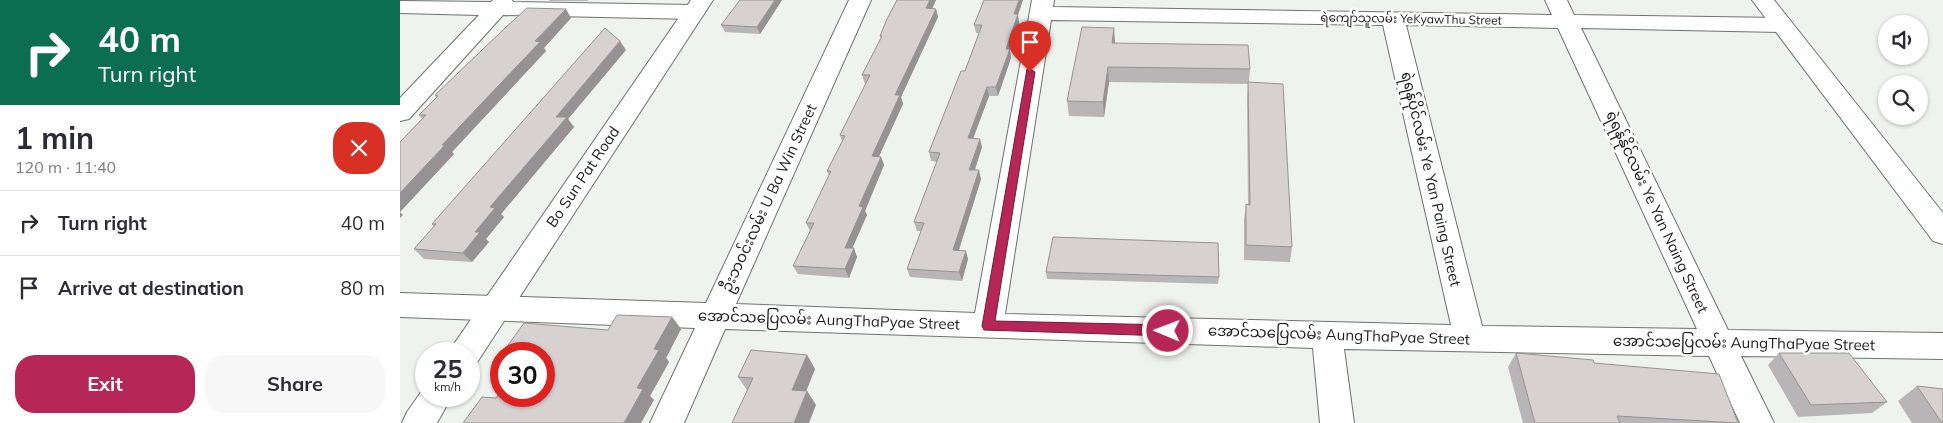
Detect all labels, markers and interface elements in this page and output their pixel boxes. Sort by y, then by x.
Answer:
street label: ရဲကျော်သူလမ်း YeKyawThu Street [1320,8,1502,31]
map controls [1878,15,1928,125]
button: sound [1878,15,1928,65]
text: 40 m [98,17,181,61]
icon: right [15,20,80,85]
pin [1009,21,1051,72]
icon: arrive [1016,28,1044,56]
text: Turn right [98,60,196,88]
street label: ရဲရန်ပိုင်လမ်း Ye Yan Paing Street [1395,70,1466,289]
button: search [1878,75,1928,125]
street label: ဦးဘဝင်းလမ်း U Ba Win Street [716,101,823,296]
street label: ရဲရန်နိုင်လမ်း Ye Yan Naing Street [1599,108,1713,317]
text: 1 min [15,119,94,157]
button: close [333,122,385,174]
street label: Bo Sun Pat Road [542,123,623,231]
text: 120 m · 11:40 [15,157,116,177]
icon: right [15,209,43,237]
text: Turn right [58,211,147,235]
text: 40 m [341,211,385,235]
icon: arrive [15,274,43,302]
text: Arrive at destination [58,276,244,300]
text: 80 m [341,276,385,300]
position arrow [1141,304,1193,356]
street label: အောင်သပြေလမ်း AungThaPyae Street [698,305,960,337]
street label: အောင်သပြေလမ်း AungThaPyae Street [1208,320,1470,352]
street label: အောင်သပြေလမ်း AungThaPyae Street [1613,331,1875,357]
speed limit sign: 30 [490,342,555,407]
text: 25 [432,353,463,384]
button: Exit [15,355,195,413]
button: Share [205,355,385,413]
text: km/h [434,379,461,394]

